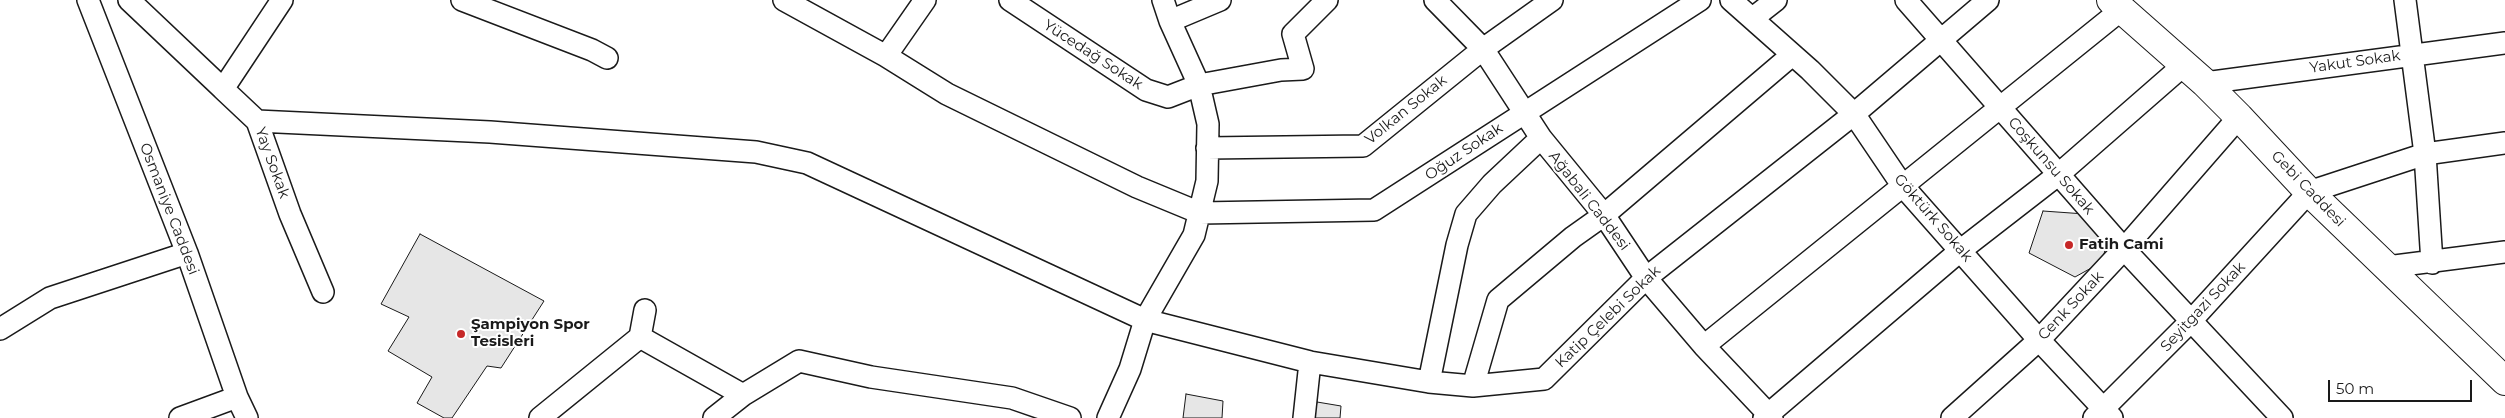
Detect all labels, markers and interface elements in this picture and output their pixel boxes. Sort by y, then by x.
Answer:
street label: Yücedağ Sokak [1040,16,1146,94]
street label: Yakut Sokak [2308,47,2402,77]
street label: Volkan Sokak [1361,72,1451,148]
street label: Coşkunsu Sokak [2004,114,2098,218]
street label: Oğuz Sokak [1422,119,1506,185]
street label: Yay Sokak [251,125,293,201]
street label: Osmaniye Caddesi [136,141,202,277]
street label: Gebi Caddesi [2267,147,2349,231]
street label: Ağabali Caddesi [1545,148,1633,254]
street label: Göktürk Sokak [1890,171,1976,265]
place label: Fatih Cami [2079,236,2164,254]
marker: Fatih Cami [2063,239,2075,251]
street label: Seyitgazi Sokak [2157,258,2249,356]
street label: Katip Çelebi Sokak [1552,262,1664,372]
street label: Cenk Sokak [2035,268,2107,344]
place label: Şampiyon Spor Tesisleri [471,316,590,351]
marker: Şampiyon Spor Tesisleri [455,328,467,340]
scale bar [2330,370,2474,402]
text: 50 m [2336,379,2374,398]

